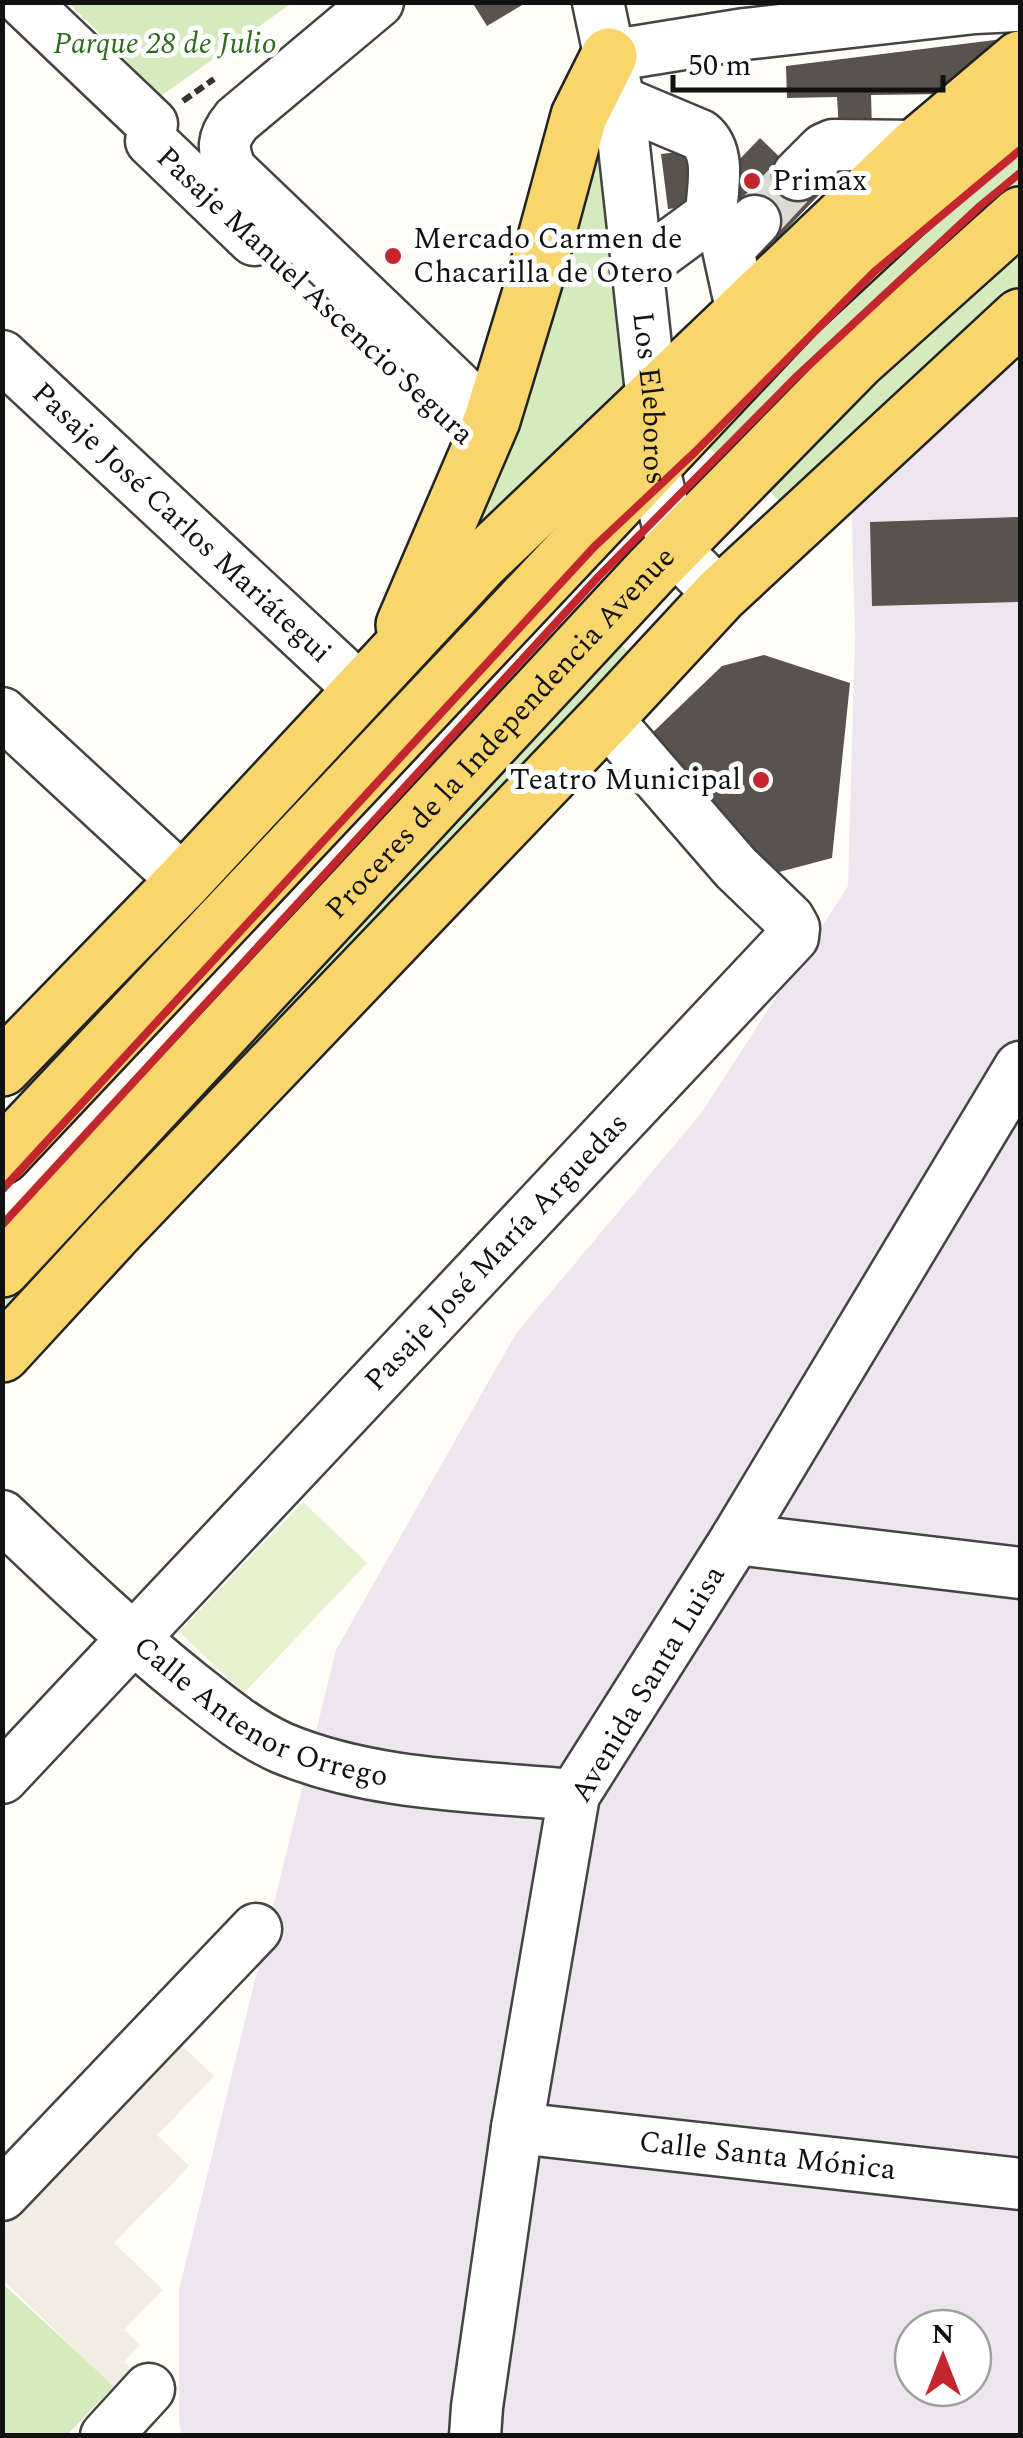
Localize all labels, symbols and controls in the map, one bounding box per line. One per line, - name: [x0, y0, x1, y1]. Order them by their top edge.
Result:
- park label: Parque 28 de Julio: [53, 21, 277, 67]
- scale bar: [673, 30, 943, 92]
- text: 50 m: [688, 43, 751, 89]
- street label: Pasaje Manuel Ascencio Segura: [145, 136, 485, 457]
- place label: Primax: [772, 158, 867, 204]
- marker: Primax: [741, 170, 763, 192]
- place label: Mercado Carmen de Chacarilla de Otero: [413, 216, 683, 296]
- marker: Mercado Carmen de Chacarilla de Otero: [382, 245, 404, 267]
- street label: Los Eleboros: [619, 310, 680, 489]
- street label: Pasaje José Carlos Mariátegui: [21, 371, 342, 674]
- street label: Proceres de la Independencia Avenue: [315, 536, 686, 930]
- place label: Teatro Municipal: [510, 757, 741, 803]
- marker: Teatro Municipal: [750, 769, 772, 791]
- street label: Pasaje José María Arguedas: [354, 1102, 640, 1402]
- street label: Avenida Santa Luisa: [559, 1556, 737, 1812]
- street label: Calle Antenor Orrego: [123, 1625, 392, 1800]
- street label: Calle Santa Mónica: [637, 2119, 899, 2193]
- north arrow: [893, 2308, 993, 2408]
- text: N: [932, 2313, 954, 2356]

